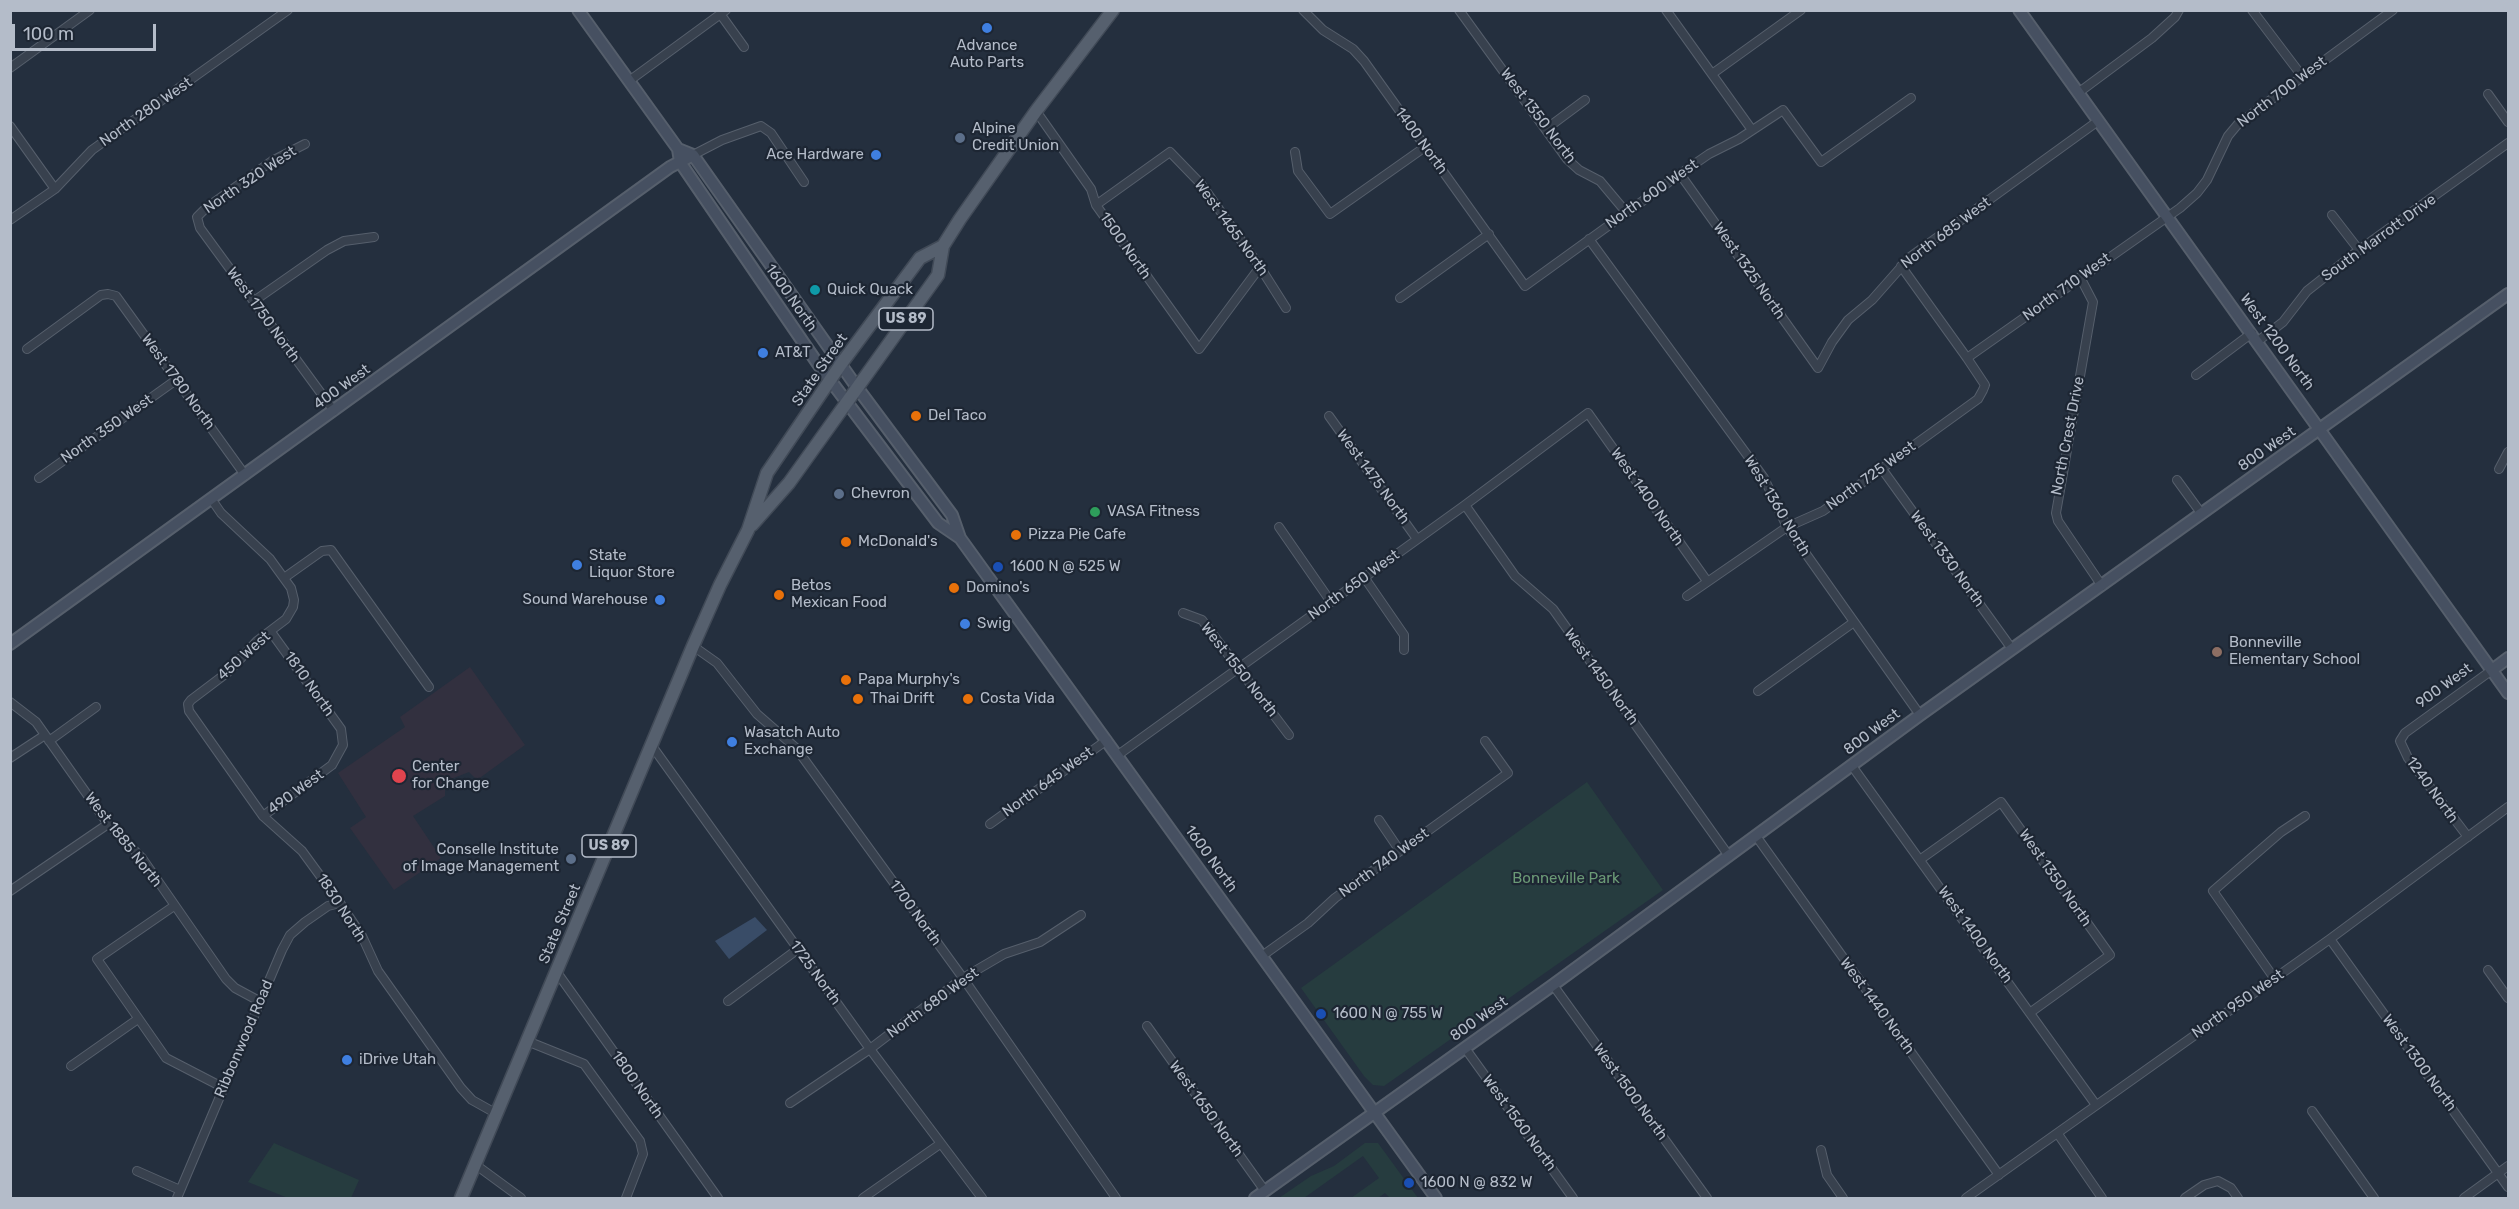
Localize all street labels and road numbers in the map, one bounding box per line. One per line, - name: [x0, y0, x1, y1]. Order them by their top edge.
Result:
- street label: North 700 West: [2234, 52, 2330, 132]
- street label: West 1350 North: [1496, 65, 1580, 167]
- street label: North 280 West: [96, 73, 196, 151]
- street label: 1400 North: [1391, 104, 1451, 178]
- street label: North 320 West: [200, 142, 300, 218]
- street label: North 600 West: [1602, 155, 1702, 233]
- street label: West 1465 North: [1190, 176, 1272, 280]
- street label: South Marrott Drive: [2318, 190, 2440, 286]
- street label: North 685 West: [1897, 193, 1995, 273]
- street label: 1500 North: [1095, 209, 1155, 283]
- street label: West 1325 North: [1709, 219, 1789, 323]
- street label: North 710 West: [2020, 249, 2114, 325]
- street label: 1600 North: [761, 261, 821, 335]
- street label: West 1750 North: [222, 264, 304, 366]
- street label: West 1200 North: [2236, 290, 2318, 394]
- road number: US 89: [879, 308, 933, 330]
- street label: State Street: [788, 330, 852, 410]
- street label: West 1780 North: [137, 331, 219, 433]
- street label: 400 West: [310, 360, 374, 414]
- street label: North Crest Drive: [2048, 375, 2088, 497]
- street label: North 350 West: [58, 391, 156, 467]
- street label: 800 West: [2235, 423, 2299, 475]
- street label: West 1475 North: [1333, 426, 1413, 528]
- street label: North 725 West: [1823, 438, 1919, 514]
- street label: West 1400 North: [1607, 445, 1687, 549]
- street label: West 1360 North: [1740, 452, 1814, 560]
- street label: West 1330 North: [1906, 507, 1988, 611]
- street label: North 650 West: [1305, 546, 1403, 624]
- street label: West 1550 North: [1197, 619, 1281, 721]
- street label: West 1450 North: [1560, 625, 1642, 729]
- street label: 450 West: [214, 628, 274, 684]
- street label: 1810 North: [280, 648, 338, 720]
- street label: 900 West: [2412, 660, 2476, 712]
- street label: 800 West: [1840, 705, 1904, 759]
- street label: North 645 West: [999, 743, 1097, 821]
- street label: 1240 North: [2402, 753, 2462, 827]
- street label: 490 West: [264, 766, 328, 818]
- street label: West 1885 North: [80, 789, 166, 891]
- street label: 1600 North: [1181, 822, 1241, 896]
- street label: North 740 West: [1336, 824, 1432, 902]
- street label: West 1350 North: [2015, 826, 2095, 930]
- road number: US 89: [582, 835, 636, 857]
- street label: 1830 North: [312, 870, 370, 946]
- street label: 1700 North: [885, 877, 945, 949]
- street label: State Street: [535, 881, 585, 967]
- street label: West 1400 North: [1934, 883, 2016, 987]
- street label: 1725 North: [786, 937, 844, 1009]
- street label: West 1440 North: [1836, 954, 1918, 1058]
- street label: North 680 West: [884, 964, 982, 1042]
- street label: North 950 West: [2189, 966, 2287, 1042]
- street label: Ribbonwood Road: [211, 977, 277, 1101]
- street label: 800 West: [1447, 993, 1511, 1045]
- street label: West 1300 North: [2378, 1011, 2460, 1115]
- street label: West 1500 North: [1589, 1040, 1671, 1144]
- street label: 1800 North: [607, 1048, 667, 1122]
- street label: West 1650 North: [1165, 1057, 1247, 1161]
- street label: West 1560 North: [1478, 1071, 1560, 1175]

